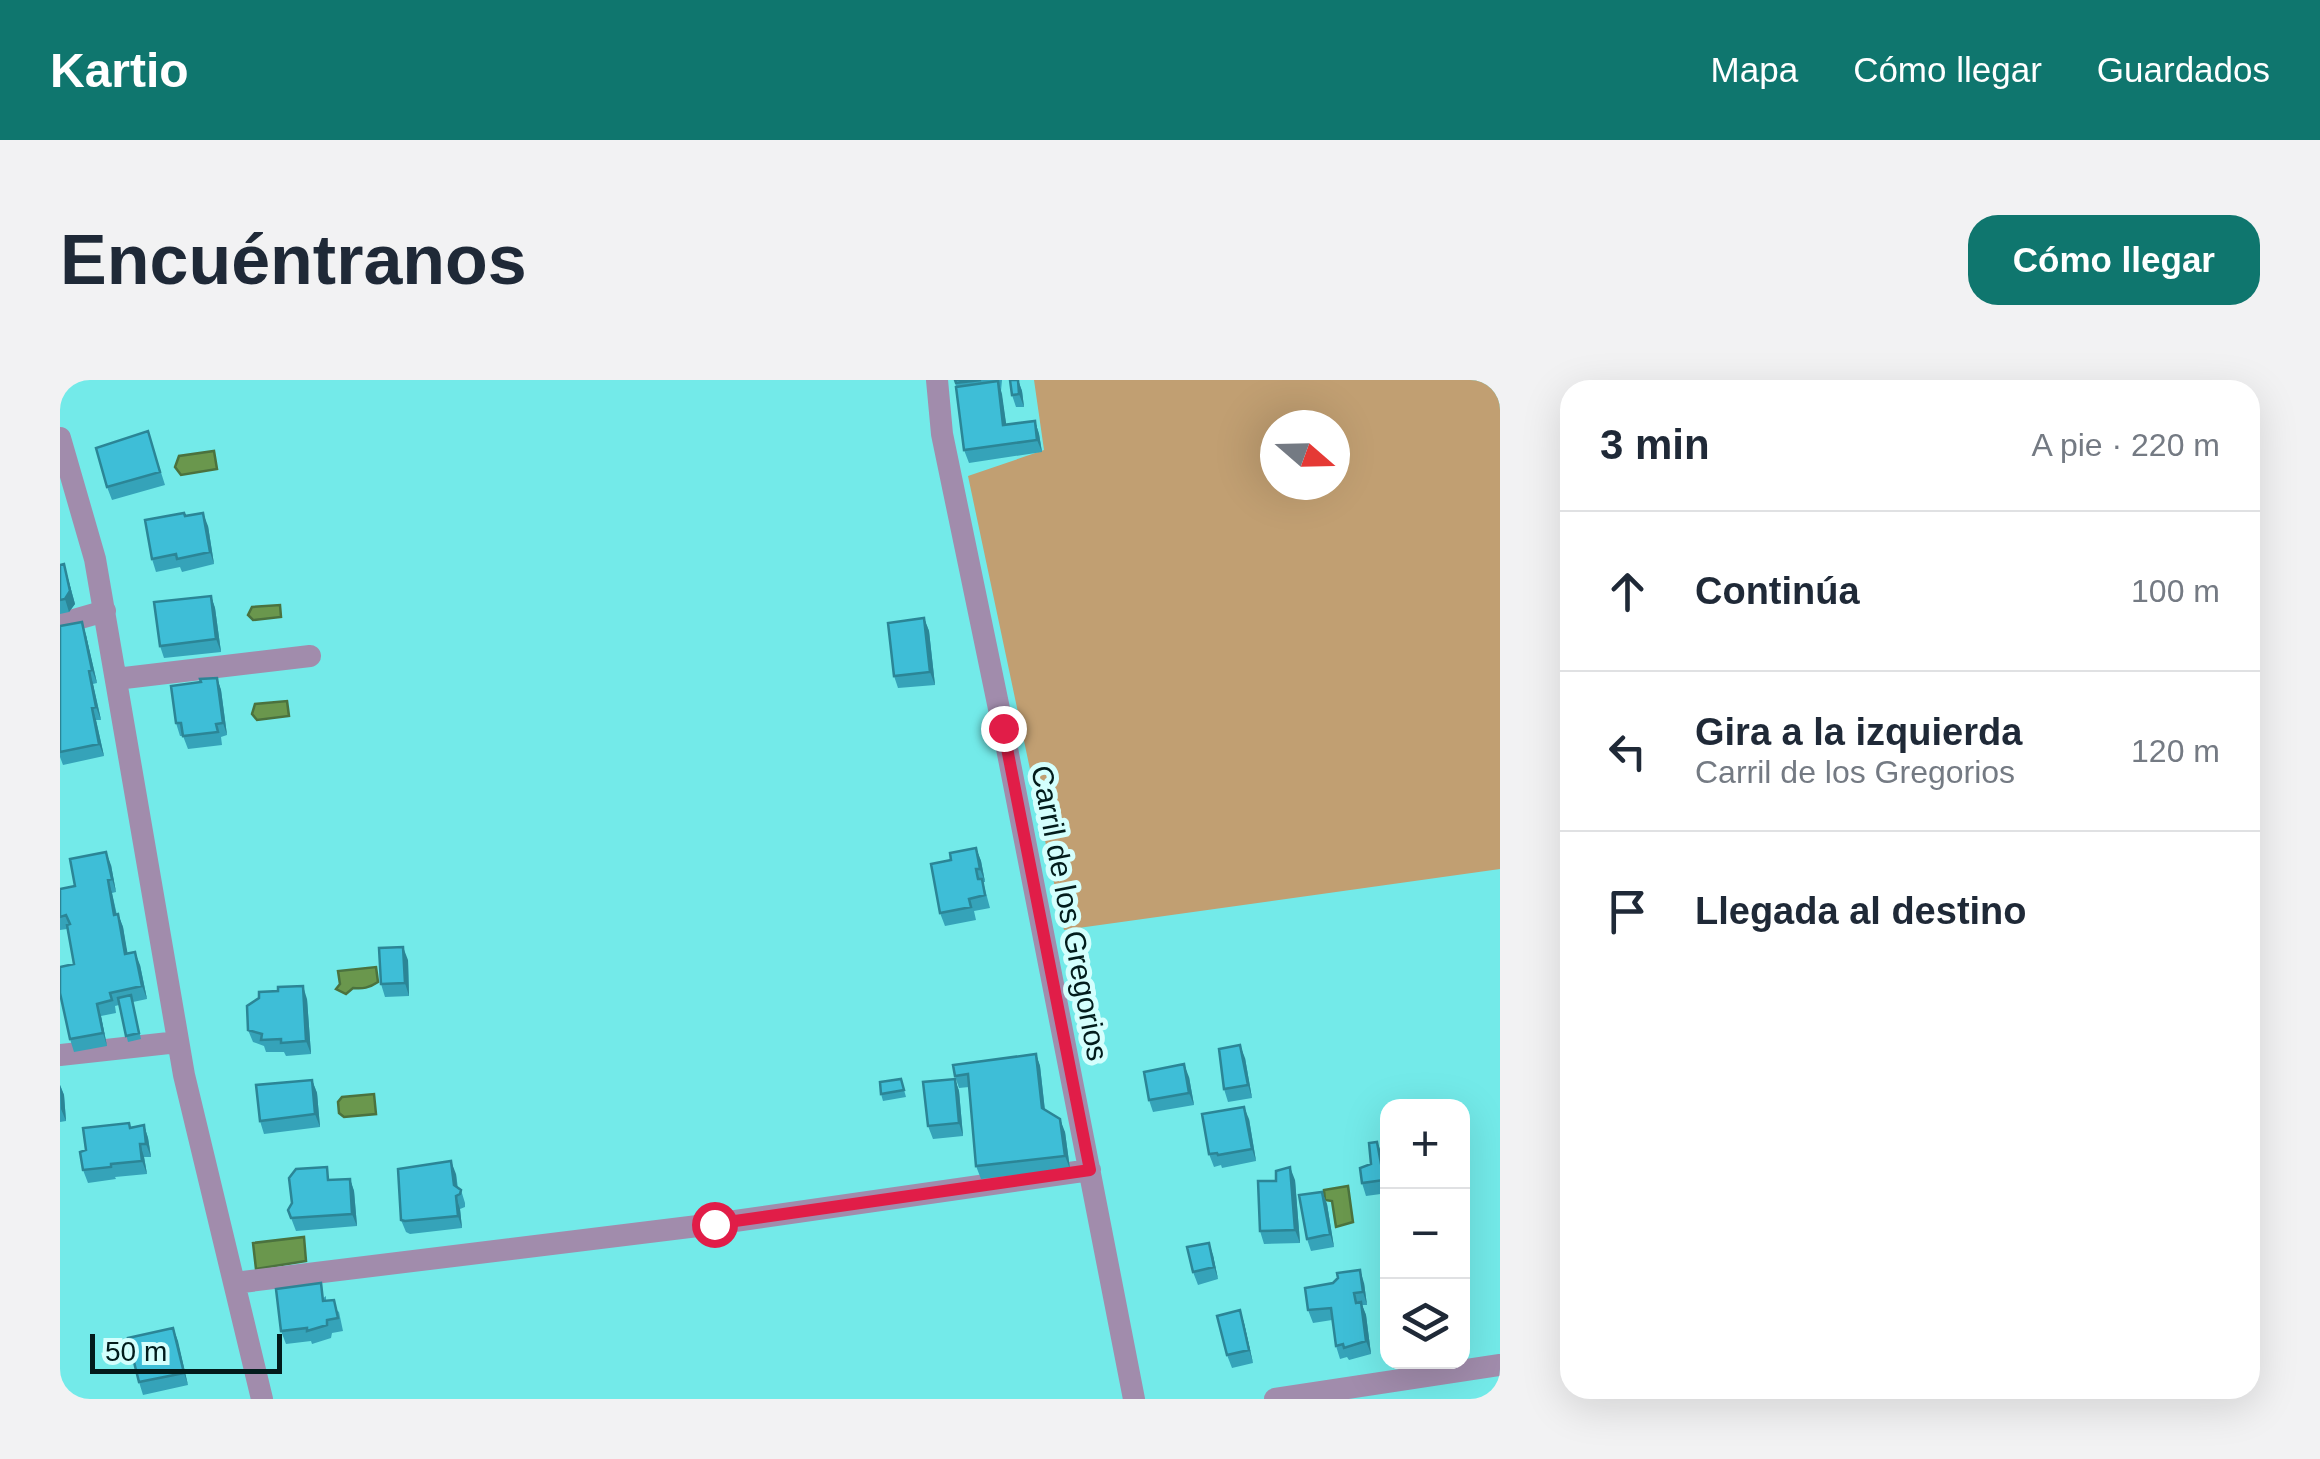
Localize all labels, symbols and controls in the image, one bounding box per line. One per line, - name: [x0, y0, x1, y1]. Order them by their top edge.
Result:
- text: Kartio: [50, 44, 189, 97]
- text: Mapa: [1711, 50, 1798, 89]
- text: Cómo llegar: [1853, 50, 2042, 89]
- text: Guardados: [2097, 50, 2270, 89]
- button: Cómo llegar: [1968, 215, 2260, 305]
- text: Encuéntranos: [60, 221, 527, 299]
- north arrow: [1260, 410, 1350, 500]
- text: 3 min: [1600, 421, 1710, 468]
- text: A pie · 220 m: [2031, 427, 2220, 463]
- icon: ahead: [1600, 564, 1655, 619]
- text: Continúa: [1695, 570, 1860, 612]
- text: 100 m: [2131, 573, 2220, 609]
- route end: [981, 706, 1027, 752]
- text: Gira a la izquierda: [1695, 711, 2022, 753]
- icon: left: [1600, 724, 1655, 779]
- text: 120 m: [2131, 733, 2220, 769]
- text: Carril de los Gregorios: [1695, 754, 2015, 790]
- street label: Carril de los Gregorios: [1025, 763, 1115, 1063]
- icon: arrive: [1600, 884, 1655, 939]
- text: Llegada al destino: [1695, 890, 2027, 932]
- map controls: [1380, 1099, 1470, 1369]
- button: +: [1380, 1099, 1470, 1189]
- button: −: [1380, 1189, 1470, 1279]
- route start: [692, 1202, 738, 1248]
- button: layers: [1380, 1279, 1470, 1369]
- scale bar: [90, 1329, 282, 1374]
- text: 50 m: [105, 1336, 167, 1367]

